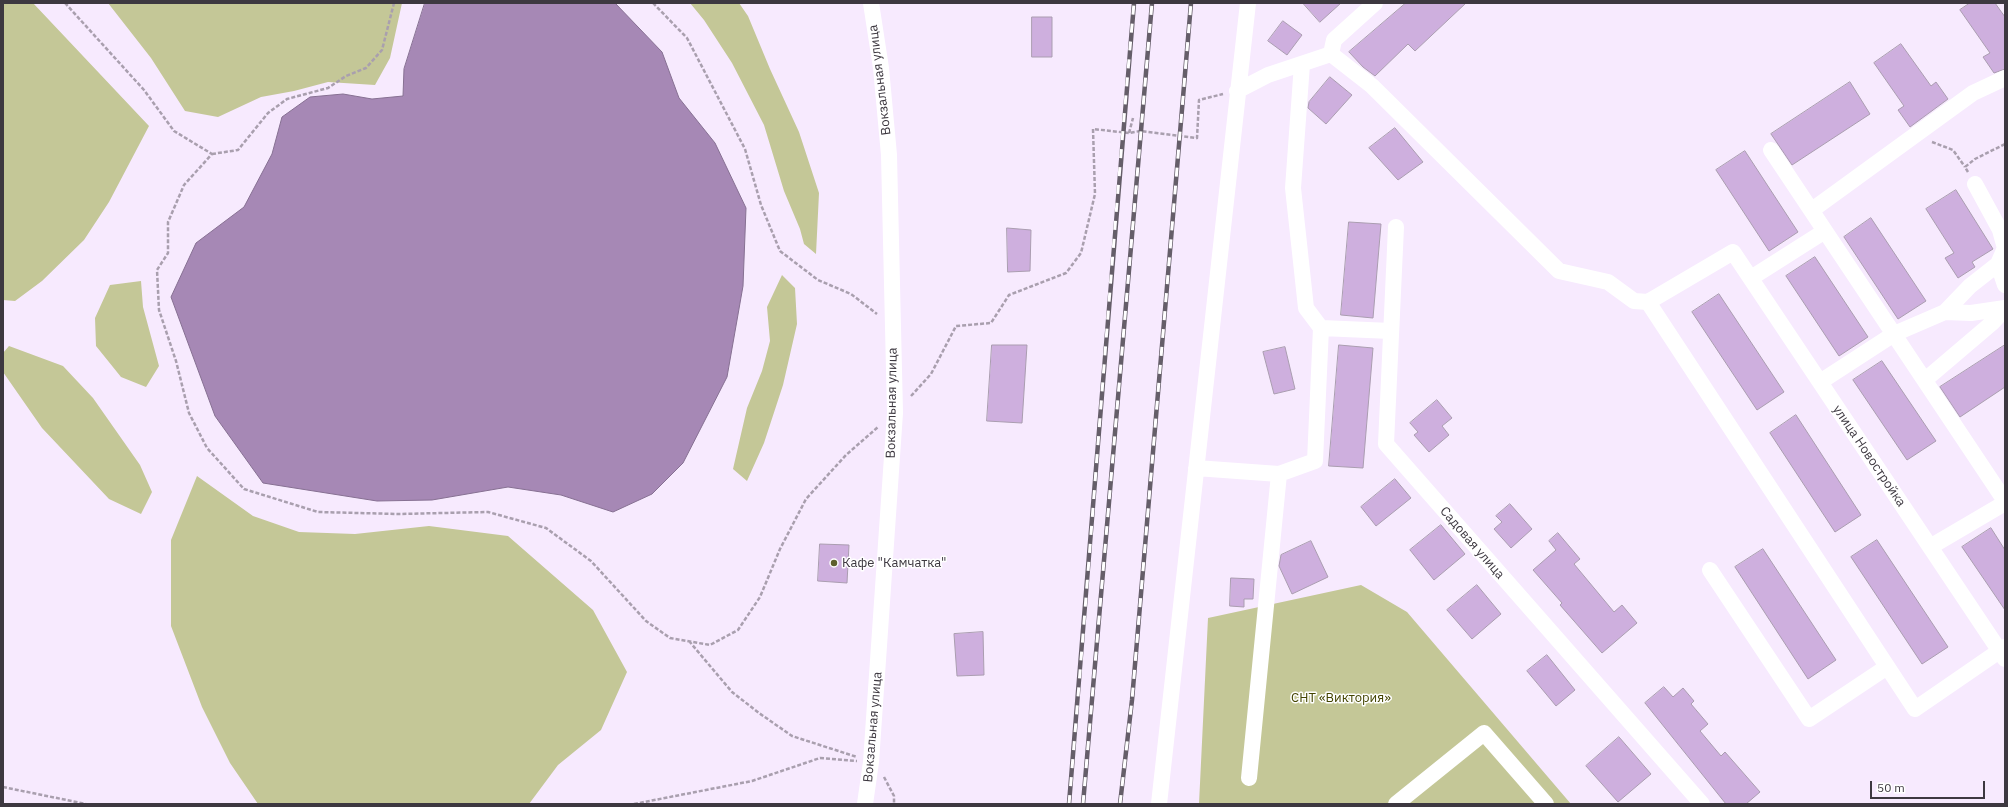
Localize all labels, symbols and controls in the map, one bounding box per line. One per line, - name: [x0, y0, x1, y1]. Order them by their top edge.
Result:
- street label: Вокзальная улица: [865, 24, 895, 136]
- street label: Вокзальная улица: [883, 347, 901, 459]
- street label: улица Новостройка: [1829, 402, 1909, 510]
- street label: Садовая улица: [1436, 504, 1508, 582]
- place label: Кафе "Камчатка": [842, 555, 946, 571]
- marker: Кафе "Камчатка": [829, 558, 839, 568]
- street label: Вокзальная улица: [860, 671, 886, 783]
- park label: СНТ «Виктория»: [1291, 690, 1391, 706]
- scale bar: [1872, 773, 1987, 799]
- text: 50 m: [1877, 780, 1905, 795]

